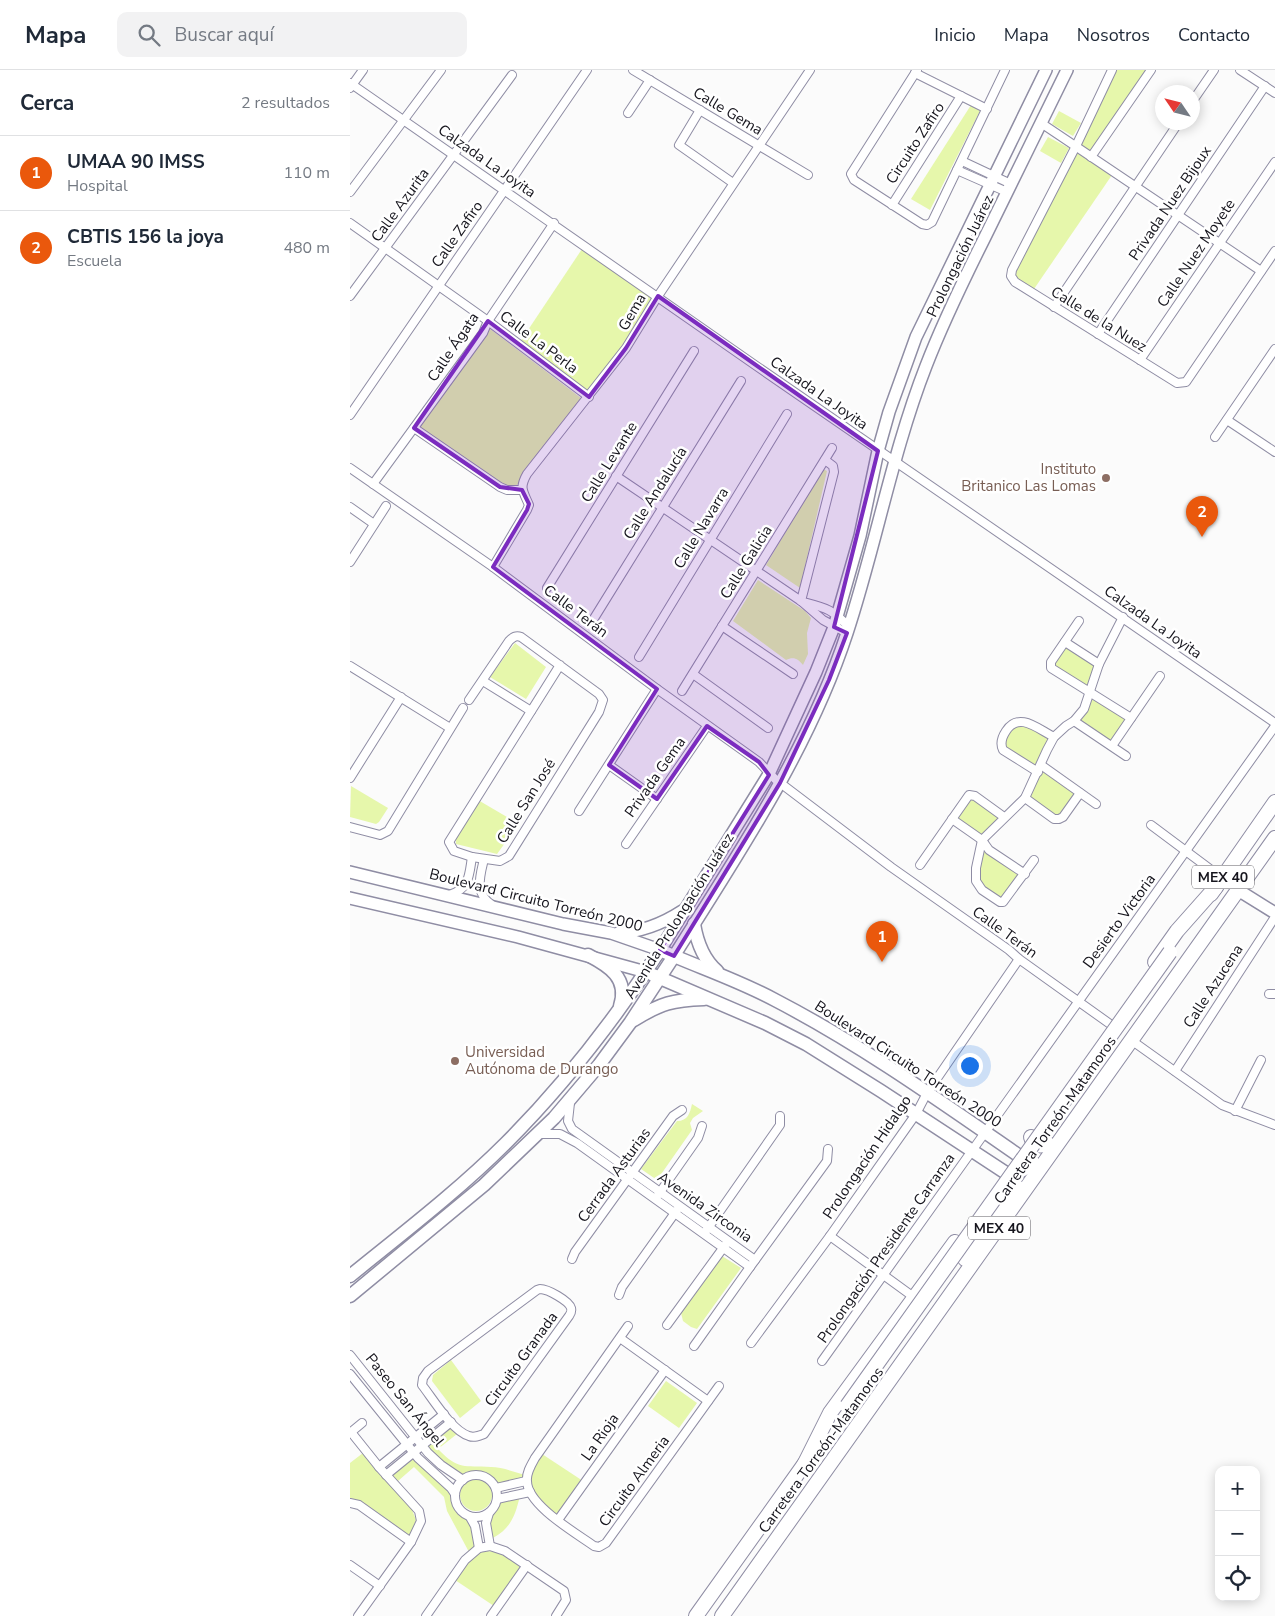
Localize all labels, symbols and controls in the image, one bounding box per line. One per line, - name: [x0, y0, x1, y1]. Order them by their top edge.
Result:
- search box: [117, 12, 467, 57]
- text: Mapa: [25, 19, 87, 51]
- icon: search: [135, 21, 163, 49]
- text: Buscar aquí: [175, 22, 274, 48]
- text: Inicio: [934, 23, 976, 47]
- text: Mapa: [1004, 23, 1049, 47]
- text: Nosotros: [1077, 23, 1150, 47]
- text: Contacto: [1178, 23, 1250, 47]
- street label: Calle Gema: [689, 82, 767, 140]
- north arrow: [1155, 85, 1200, 130]
- text: Cerca: [20, 89, 74, 117]
- text: 2 resultados: [241, 92, 330, 114]
- street label: Circuito Zafiro: [881, 98, 949, 188]
- street label: Calzada La Joyita: [434, 120, 540, 202]
- street label: Privada Nuez Bijoux: [1124, 142, 1216, 264]
- text: UMAA 90 IMSS: [67, 149, 205, 175]
- text: 1: [31, 162, 41, 184]
- text: 110 m: [283, 162, 330, 184]
- street label: Calle Azurita: [366, 164, 434, 246]
- text: Hospital: [67, 175, 128, 197]
- street label: Prolongación Juárez: [922, 192, 998, 320]
- street label: Calle Nuez Moyete: [1152, 195, 1240, 311]
- street label: Calle Zafiro: [427, 197, 487, 271]
- text: CBTIS 156 la joya: [67, 224, 224, 250]
- text: 2: [31, 237, 41, 259]
- text: 480 m: [283, 237, 330, 259]
- text: Escuela: [67, 250, 122, 272]
- street label: Calle de la Nuez: [1047, 281, 1151, 357]
- street label: Gema: [613, 290, 651, 334]
- street label: Calle La Perla: [496, 306, 582, 378]
- street label: Calle Ágata: [423, 309, 483, 385]
- street label: Calzada La Joyita: [766, 352, 872, 434]
- street label: Calle Levante: [576, 418, 642, 506]
- street label: Calle Andalucía: [618, 443, 692, 543]
- place label: Instituto Britanico Las Lomas: [961, 459, 1096, 496]
- marker: Instituto Britanico Las Lomas: [1100, 472, 1112, 484]
- street label: Calle Navarra: [669, 484, 733, 572]
- pin: 2: [1186, 496, 1218, 537]
- street label: Calle Galicia: [715, 521, 777, 603]
- street label: Calle Terán: [540, 580, 612, 642]
- street label: Calzada La Joyita: [1100, 581, 1206, 663]
- street label: Privada Gema: [620, 733, 690, 821]
- street label: Calle San José: [492, 755, 560, 847]
- street label: Avenida Prolongación Juárez: [620, 829, 738, 1003]
- street label: Boulevard Circuito Torreón 2000: [427, 864, 645, 936]
- road number: MEX 40: [1192, 866, 1254, 889]
- street label: Desierto Victoria: [1078, 870, 1160, 972]
- street label: Calle Terán: [968, 902, 1042, 962]
- pin: 1: [866, 921, 898, 962]
- street label: Calle Azucena: [1178, 940, 1248, 1032]
- street label: Boulevard Circuito Torreón 2000: [811, 996, 1005, 1132]
- street label: Carretera Torreón-Matamoros: [989, 1032, 1121, 1208]
- place label: Universidad Autónoma de Durango: [465, 1042, 618, 1079]
- your location: [957, 1053, 983, 1079]
- marker: Universidad Autónoma de Durango: [449, 1055, 461, 1067]
- street label: Prolongación Hidalgo: [818, 1091, 916, 1223]
- street label: Cerrada Asturias: [573, 1124, 655, 1226]
- street label: Prolongación Presidente Carranza: [813, 1149, 959, 1347]
- street label: Avenida Zirconia: [654, 1167, 756, 1247]
- road number: MEX 40: [968, 1216, 1030, 1240]
- street label: Circuito Granada: [480, 1308, 562, 1410]
- street label: Paseo San Ángel: [361, 1349, 449, 1451]
- street label: Carretera Torreón-Matamoros: [754, 1363, 888, 1537]
- street label: La Rioja: [577, 1409, 623, 1465]
- street label: Circuito Almeria: [594, 1431, 674, 1531]
- map controls: [1215, 1466, 1260, 1601]
- button: +: [1215, 1466, 1260, 1511]
- button: −: [1215, 1511, 1260, 1556]
- button: locate: [1215, 1556, 1260, 1601]

